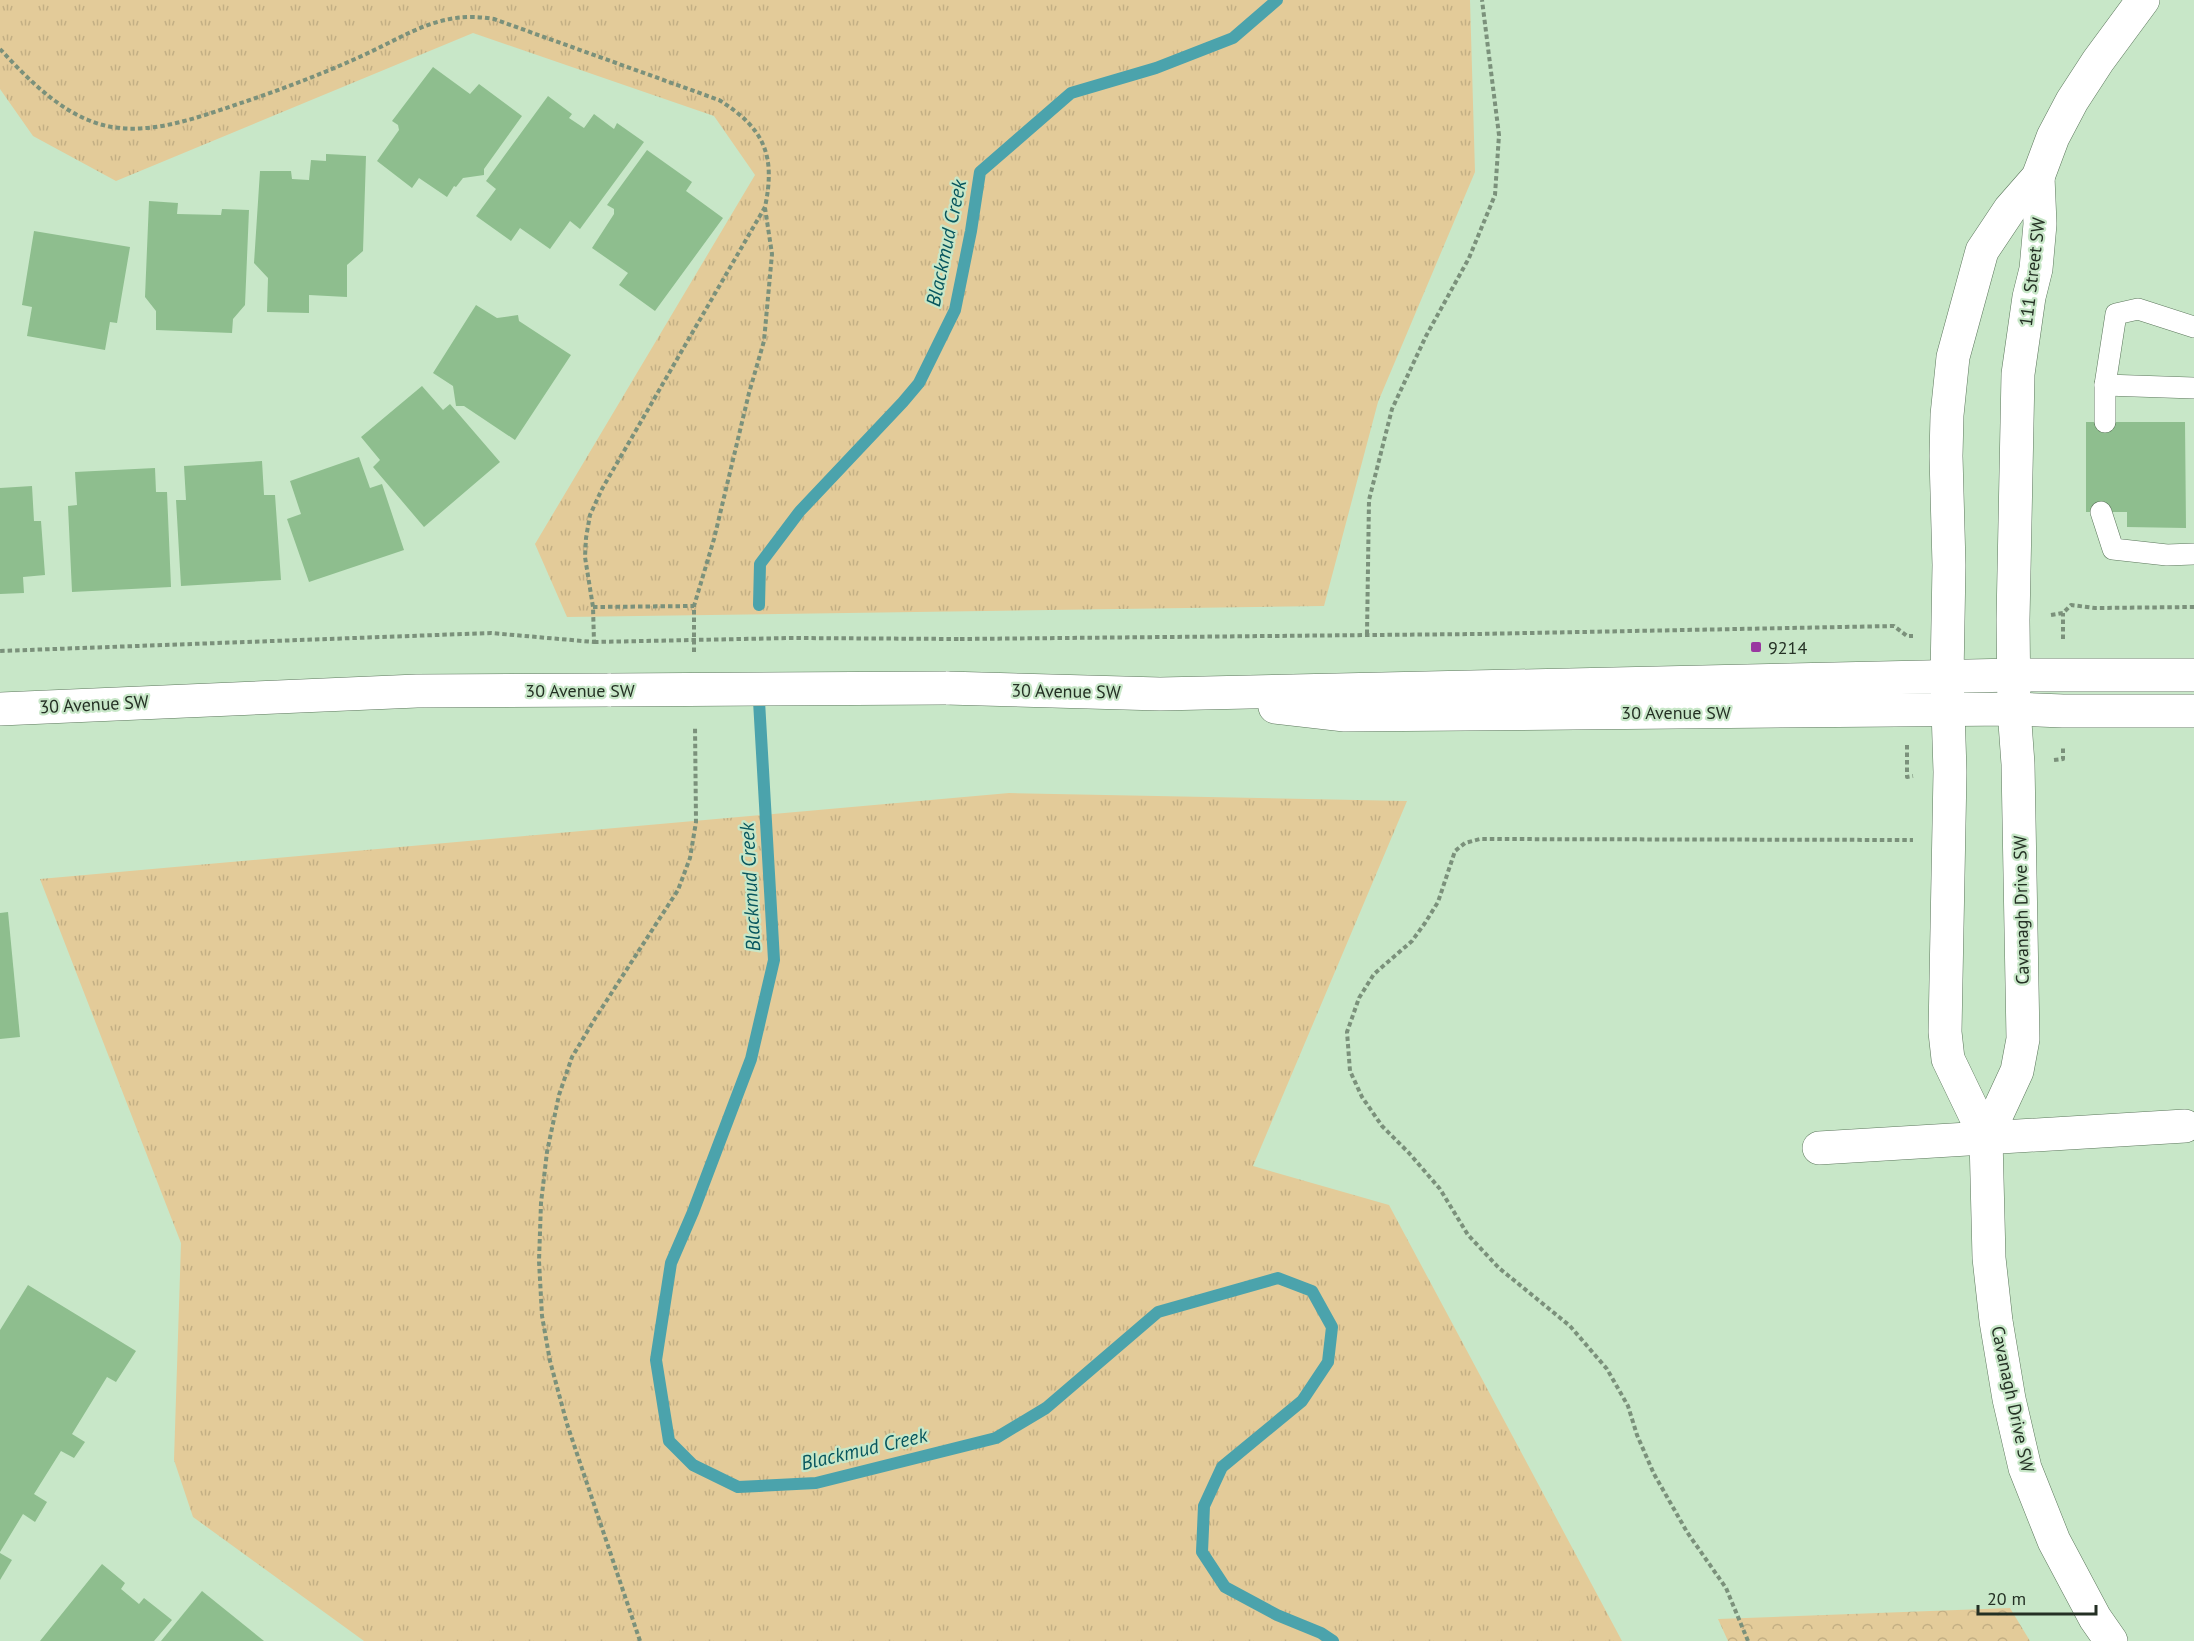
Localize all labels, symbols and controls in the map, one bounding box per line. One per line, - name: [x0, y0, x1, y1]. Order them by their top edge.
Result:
- water label: Blackmud Creek: [920, 176, 972, 309]
- street label: 111 Street SW: [2014, 216, 2050, 328]
- place label: 9214: [1768, 636, 1807, 659]
- marker: 9214: [1749, 640, 1763, 654]
- street label: 30 Avenue SW: [525, 679, 635, 702]
- street label: 30 Avenue SW: [1011, 679, 1121, 703]
- street label: 30 Avenue SW: [39, 690, 149, 718]
- street label: 30 Avenue SW: [1621, 701, 1731, 724]
- water label: Blackmud Creek: [734, 821, 766, 952]
- street label: Cavanagh Drive SW: [2008, 835, 2034, 985]
- street label: Cavanagh Drive SW: [1986, 1324, 2040, 1474]
- water label: Blackmud Creek: [798, 1422, 931, 1476]
- scale bar: [1978, 1578, 2096, 1616]
- text: 20 m: [1987, 1587, 2026, 1610]

